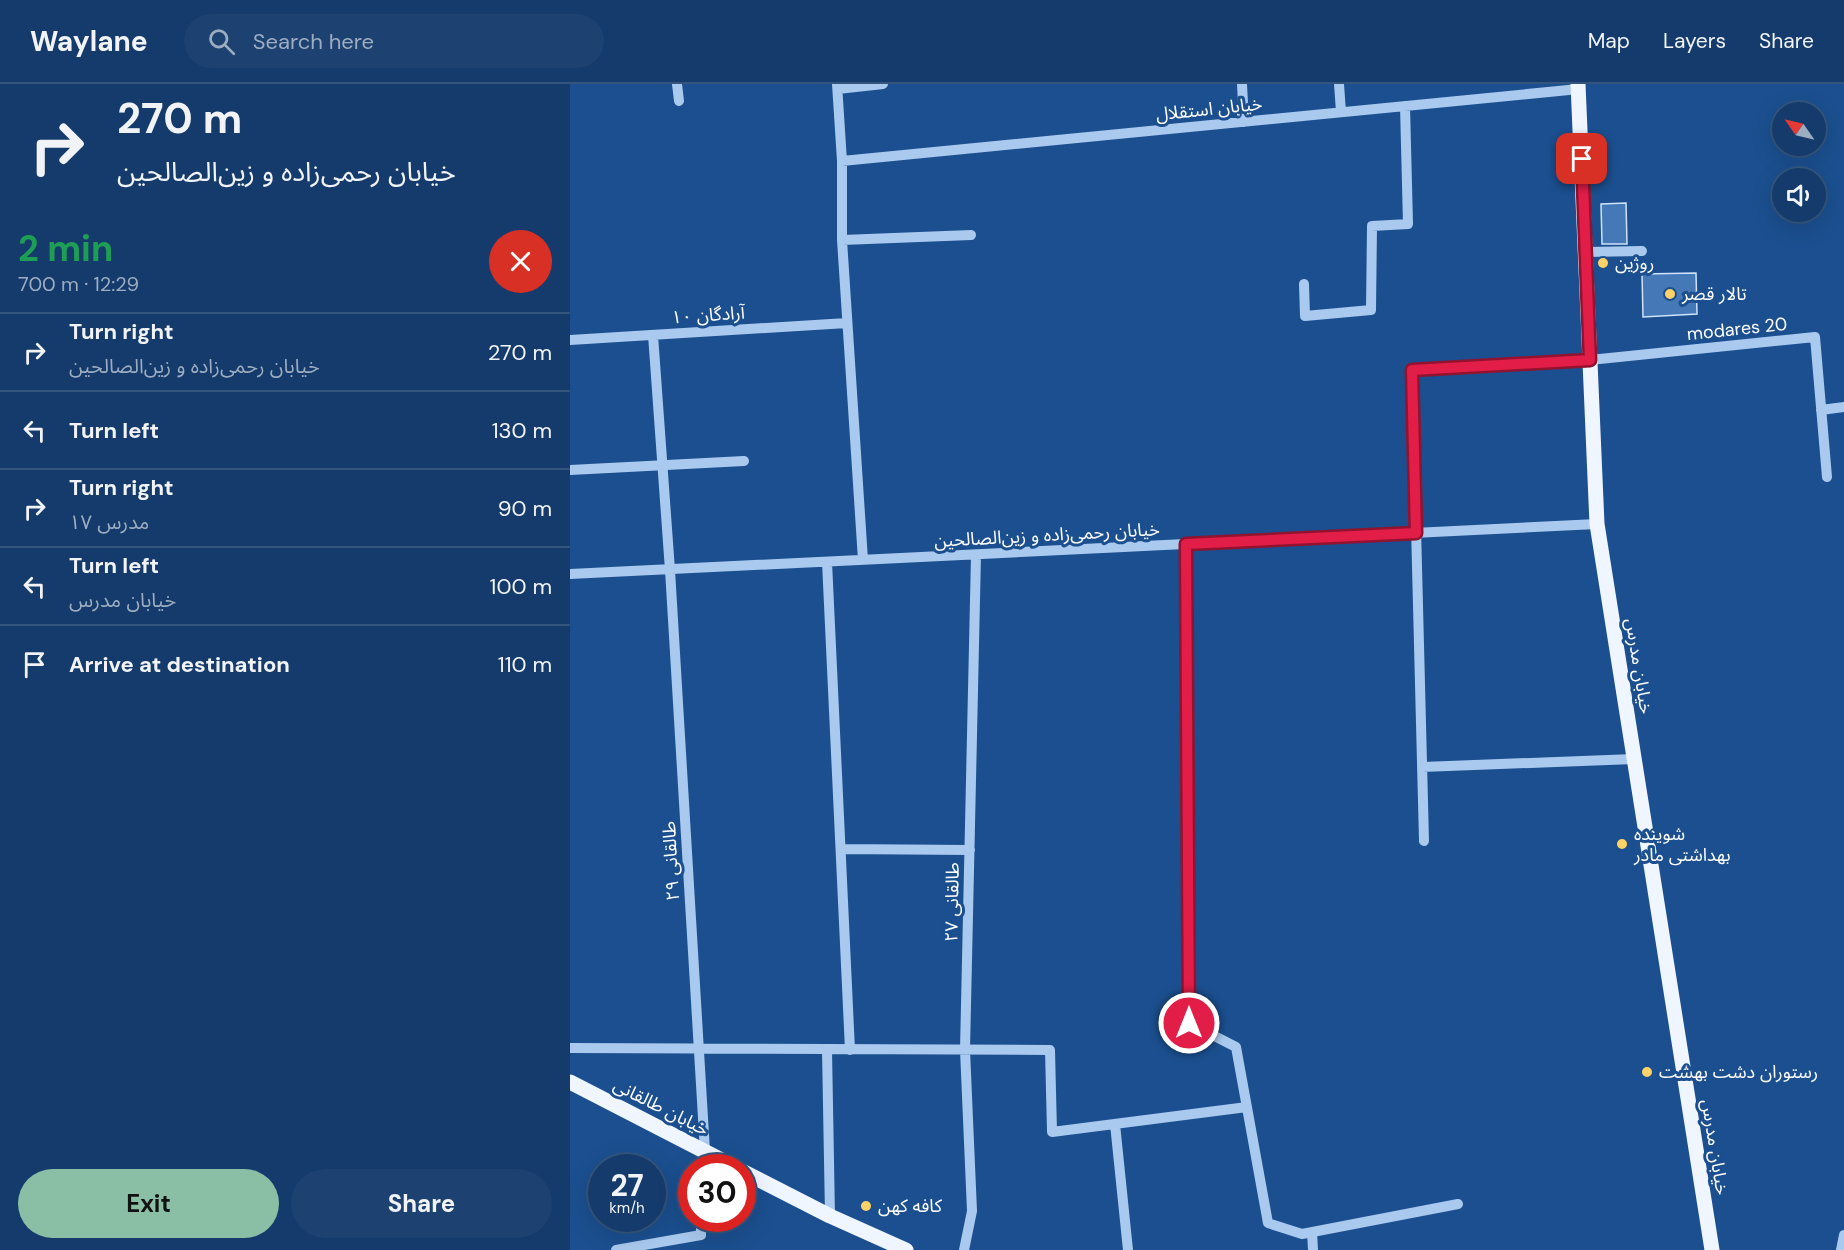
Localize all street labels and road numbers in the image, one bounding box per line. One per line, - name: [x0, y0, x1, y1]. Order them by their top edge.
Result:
- street label: خیابان استقلال: [1154, 91, 1264, 127]
- street label: آرادگان ۱۰: [670, 300, 746, 330]
- street label: modares 20: [1686, 312, 1788, 346]
- street label: خیابان رحمی‌زاده و زین‌الصالحین: [934, 517, 1160, 553]
- street label: خیابان مدرس: [1620, 616, 1658, 716]
- street label: طالقانی ۲۹: [657, 821, 685, 901]
- street label: طالقانی ۲۷: [939, 862, 965, 942]
- street label: خیابان طالقانی: [609, 1073, 713, 1141]
- street label: خیابان مدرس: [1696, 1097, 1734, 1197]

